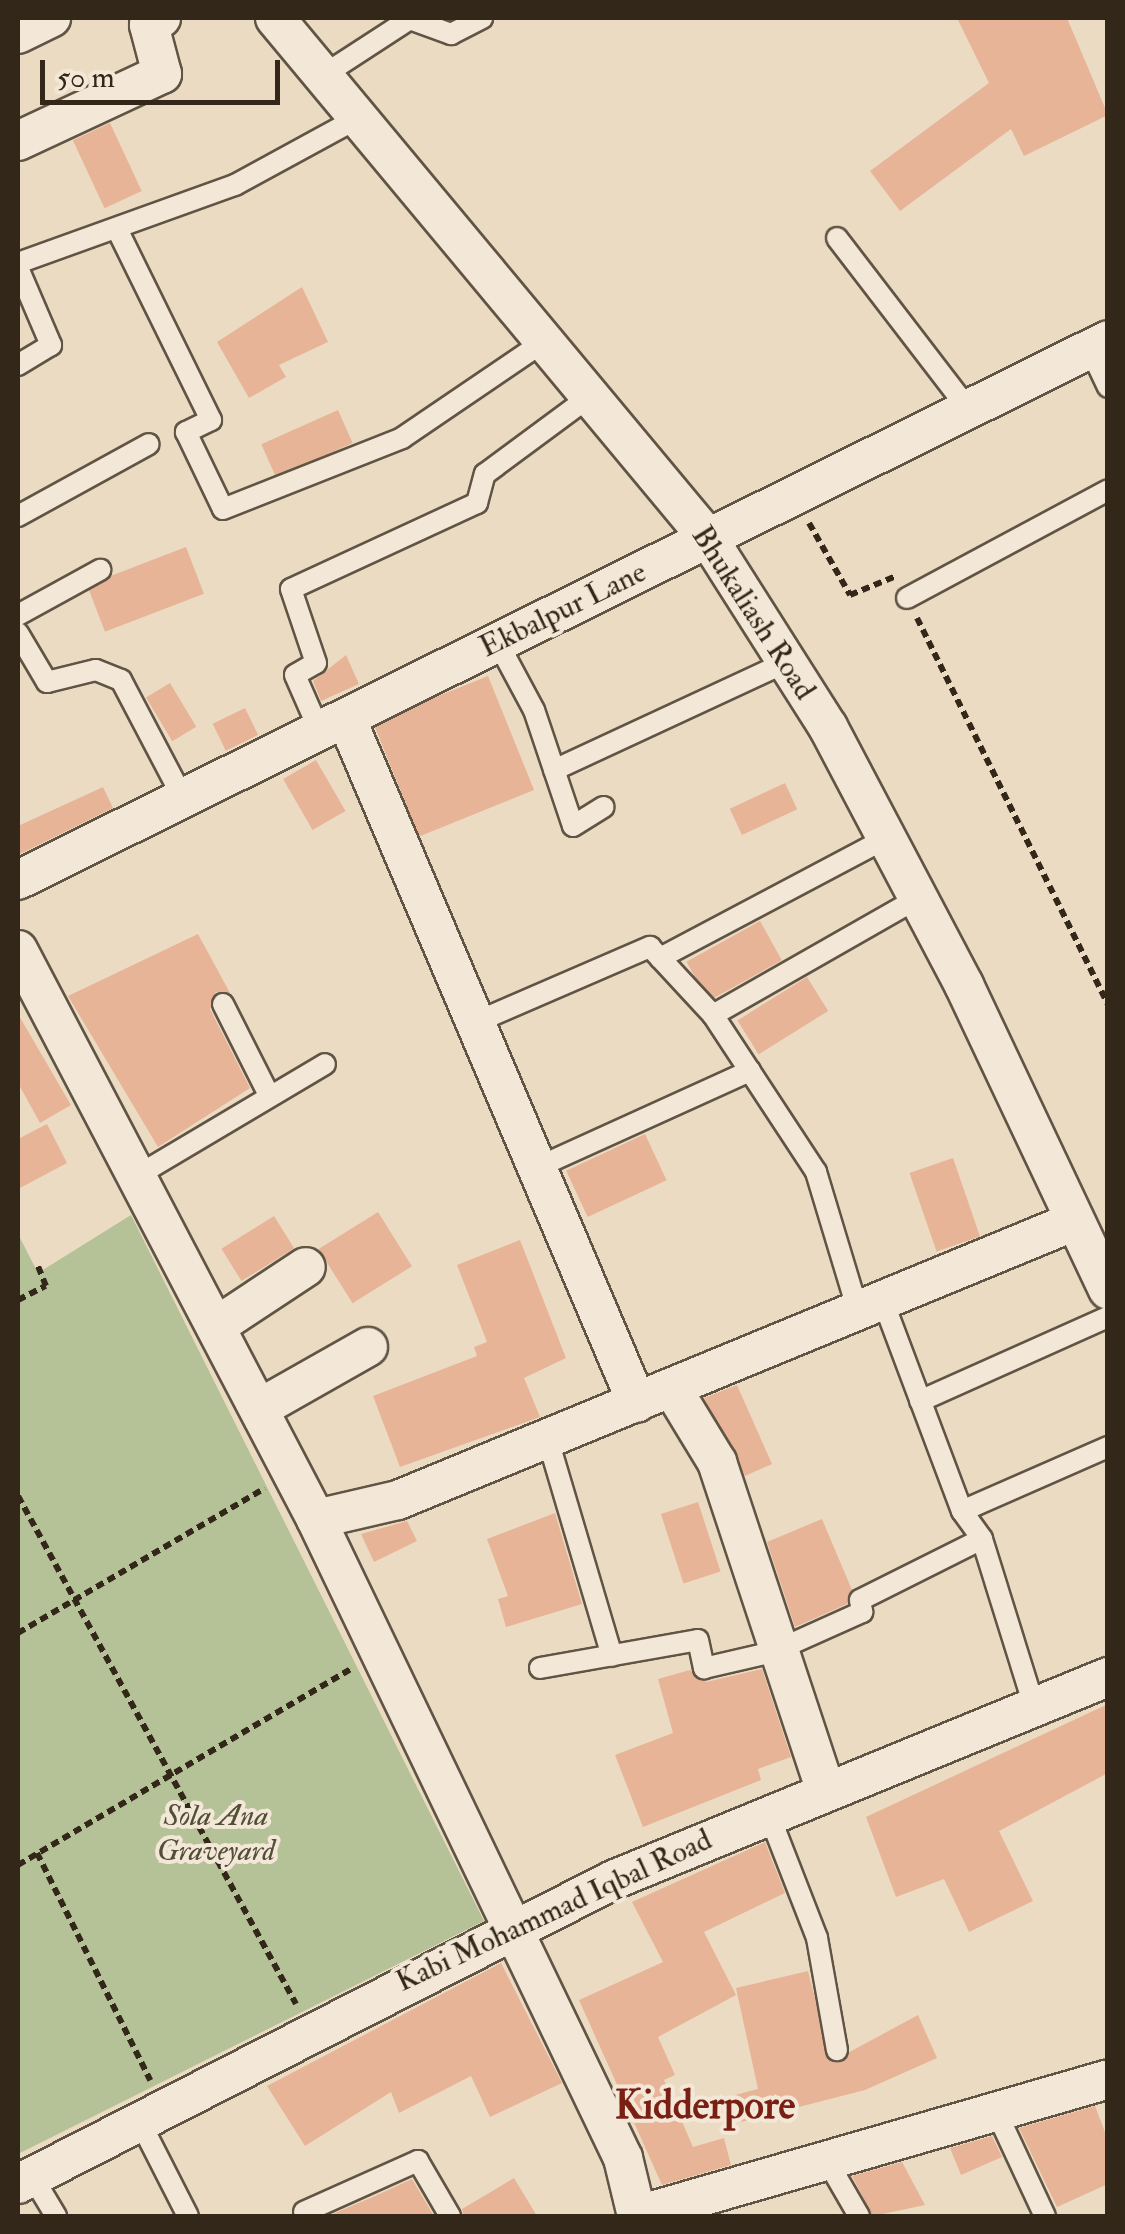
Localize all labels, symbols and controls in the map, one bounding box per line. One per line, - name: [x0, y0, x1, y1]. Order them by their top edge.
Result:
- scale bar: [45, 40, 285, 102]
- text: 50 m: [57, 59, 115, 96]
- street label: Bhukaliash Road: [683, 519, 823, 707]
- street label: Ekbalpur Lane: [474, 554, 652, 666]
- park label: Sola Ana Graveyard: [157, 1798, 275, 1868]
- street label: Kabi Mohammad Iqbal Road: [390, 1822, 718, 2000]
- district label: Kidderpore: [615, 2082, 795, 2130]

